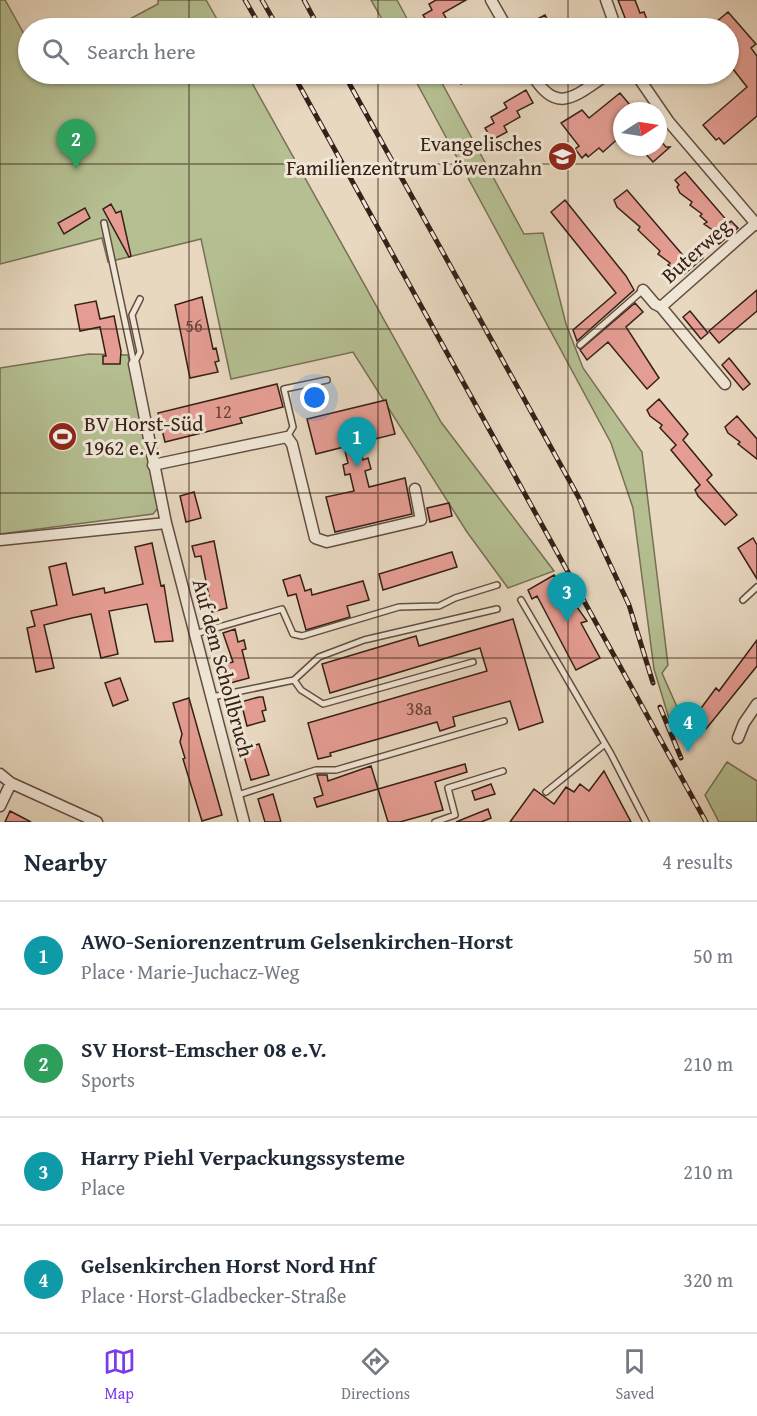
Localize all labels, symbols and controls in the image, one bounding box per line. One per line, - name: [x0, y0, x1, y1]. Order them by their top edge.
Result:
- search box: [18, 18, 739, 84]
- icon: search: [39, 35, 72, 68]
- text: Search here: [87, 35, 196, 67]
- north arrow: [613, 102, 667, 156]
- pin: 2: [56, 120, 96, 169]
- place label: Evangelisches Familienzentrum Löwenzahn: [286, 128, 542, 183]
- school or university icon: Evangelisches Familienzentrum Löwenzahn: [547, 140, 579, 172]
- street label: Buterweg: [654, 211, 738, 290]
- house number: 56: [185, 312, 203, 339]
- your location: [300, 383, 329, 412]
- house number: 12: [214, 398, 232, 425]
- place label: BV Horst-Süd 1962 e.V.: [84, 408, 204, 463]
- pin: 1: [338, 418, 376, 467]
- sports icon: BV Horst-Süd 1962 e.V.: [47, 420, 79, 452]
- pin: 3: [548, 572, 586, 622]
- street label: Auf dem Schollbruch: [185, 575, 262, 761]
- house number: 38a: [406, 695, 432, 722]
- pin: 4: [668, 702, 708, 752]
- text: Nearby: [24, 842, 107, 881]
- text: 4 results: [662, 847, 733, 876]
- text: AWO-Seniorenzentrum Gelsenkirchen-Horst: [81, 925, 513, 957]
- text: 1: [38, 941, 49, 970]
- text: 50 m: [693, 941, 733, 970]
- text: Place · Marie-Juchacz-Weg: [81, 957, 300, 986]
- text: SV Horst-Emscher 08 e.V.: [81, 1033, 326, 1065]
- text: 2: [38, 1049, 49, 1078]
- text: 210 m: [683, 1049, 733, 1078]
- text: Sports: [81, 1065, 135, 1094]
- text: Harry Piehl Verpackungssysteme: [81, 1141, 405, 1173]
- text: 3: [38, 1157, 49, 1186]
- text: 210 m: [683, 1157, 733, 1186]
- text: Place: [81, 1173, 125, 1202]
- text: Gelsenkirchen Horst Nord Hnf: [81, 1249, 375, 1281]
- text: 4: [38, 1265, 49, 1294]
- text: 320 m: [683, 1265, 733, 1294]
- text: Place · Horst-Gladbecker-Straße: [81, 1281, 346, 1310]
- tab: Map: [103, 1345, 136, 1405]
- tab: Directions: [341, 1345, 410, 1405]
- tab: Saved: [615, 1345, 654, 1405]

